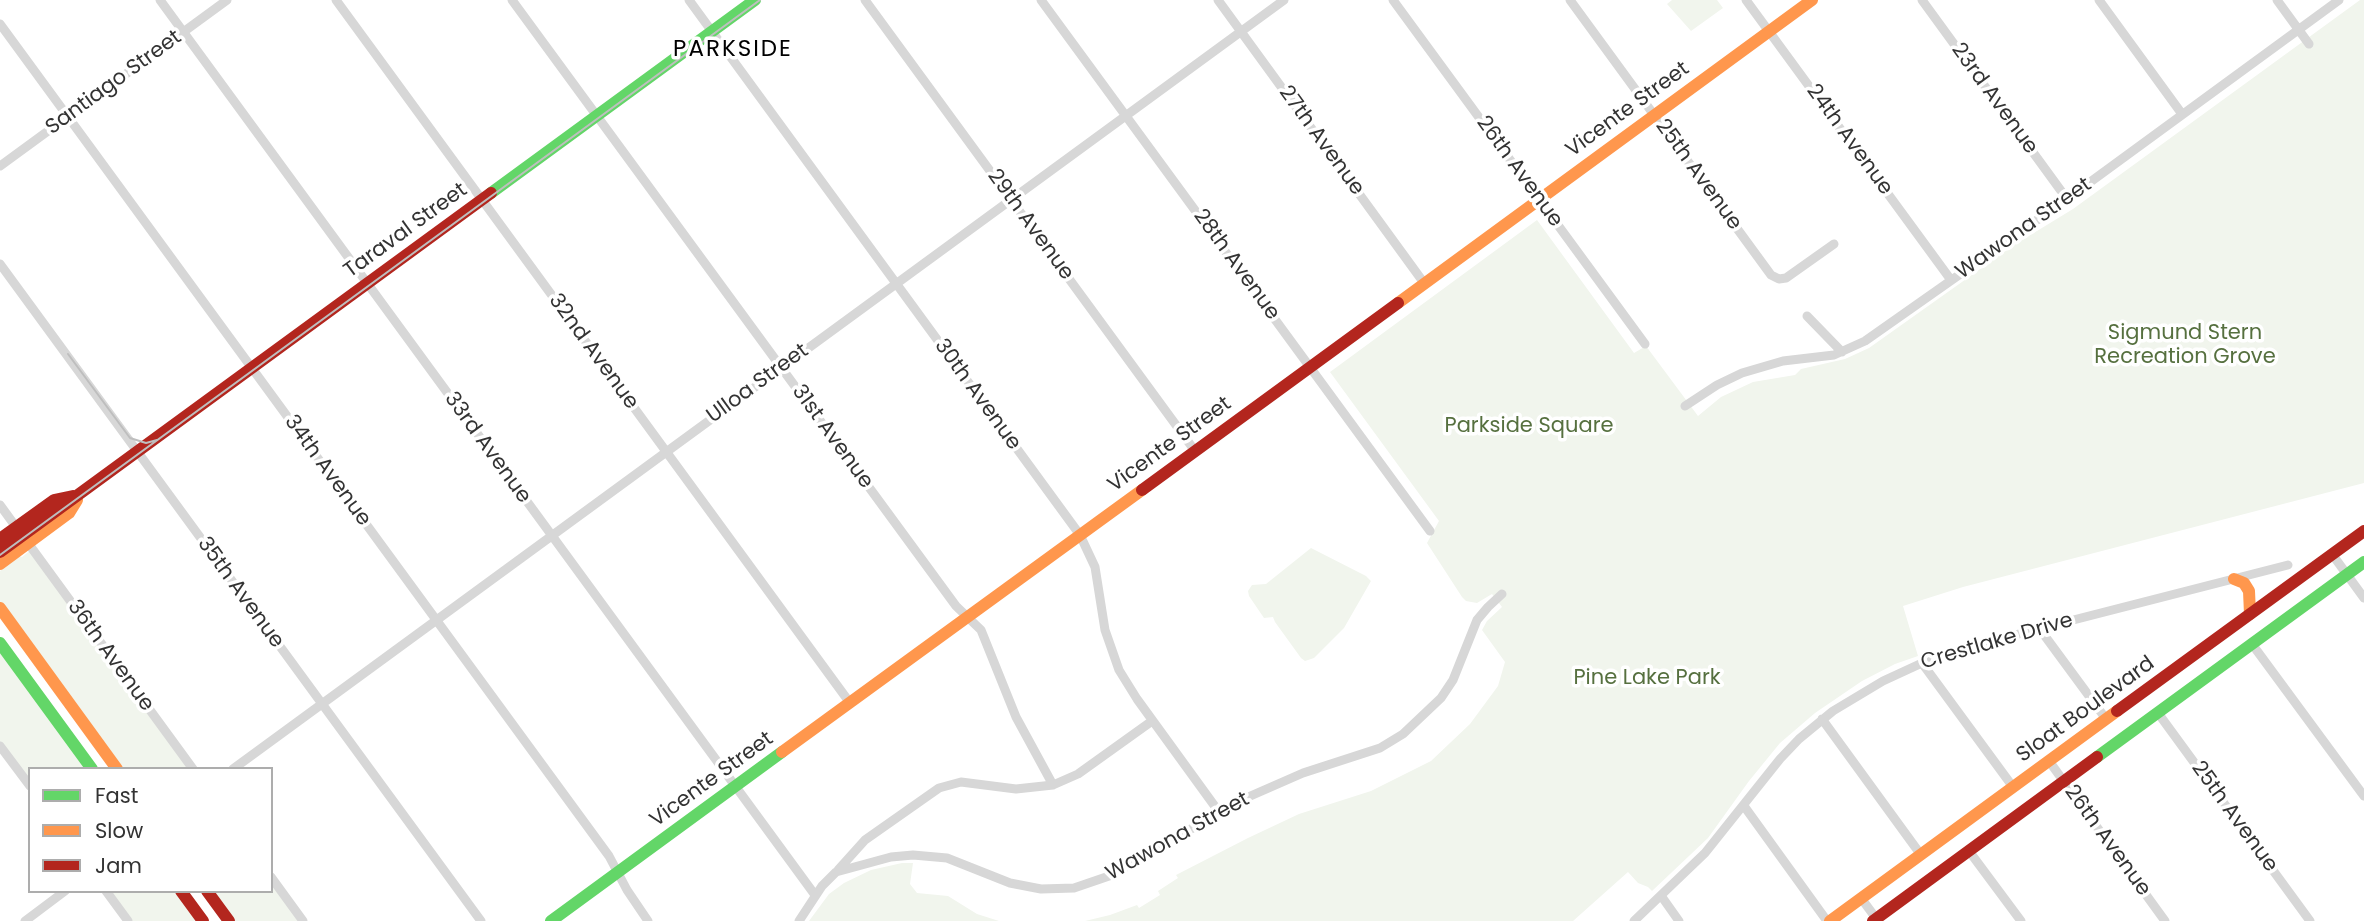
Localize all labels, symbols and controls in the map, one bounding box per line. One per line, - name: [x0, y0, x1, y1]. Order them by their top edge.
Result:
- street label: Santiago Street: [41, 25, 187, 141]
- district label: PARKSIDE: [674, 36, 792, 64]
- street label: 23rd Avenue: [1945, 39, 2043, 159]
- street label: Vicente Street: [1561, 57, 1695, 163]
- street label: 24th Avenue: [1800, 80, 1898, 200]
- street label: 27th Avenue: [1273, 81, 1369, 201]
- street label: 26th Avenue: [1470, 112, 1568, 232]
- street label: 25th Avenue: [1649, 115, 1747, 235]
- street label: 29th Avenue: [981, 165, 1079, 285]
- street label: Wawona Street: [1951, 173, 2097, 285]
- street label: Taraval Street: [340, 178, 472, 284]
- street label: 28th Avenue: [1187, 205, 1285, 325]
- street label: 32nd Avenue: [543, 289, 643, 415]
- park label: Sigmund Stern Recreation Grove: [2094, 321, 2276, 371]
- street label: 30th Avenue: [928, 335, 1026, 455]
- street label: Ulloa Street: [702, 339, 814, 429]
- street label: 31st Avenue: [786, 380, 878, 494]
- street label: 33rd Avenue: [438, 388, 536, 508]
- street label: Vicente Street: [1103, 392, 1237, 498]
- street label: 34th Avenue: [278, 411, 376, 531]
- park label: Parkside Square: [1445, 414, 1613, 440]
- street label: 35th Avenue: [191, 533, 289, 653]
- street label: 36th Avenue: [61, 596, 159, 716]
- street label: Crestlake Drive: [1918, 608, 2076, 676]
- street label: Sloat Boulevard: [2012, 652, 2160, 768]
- park label: Pine Lake Park: [1573, 666, 1721, 692]
- street label: Vicente Street: [645, 727, 779, 833]
- street label: 25th Avenue: [2185, 757, 2283, 877]
- legend: [28, 767, 273, 893]
- text: Fast: [95, 781, 138, 810]
- street label: 26th Avenue: [2058, 781, 2156, 901]
- street label: Wawona Street: [1102, 787, 1254, 887]
- text: Slow: [95, 816, 143, 845]
- text: Jam: [95, 851, 142, 880]

